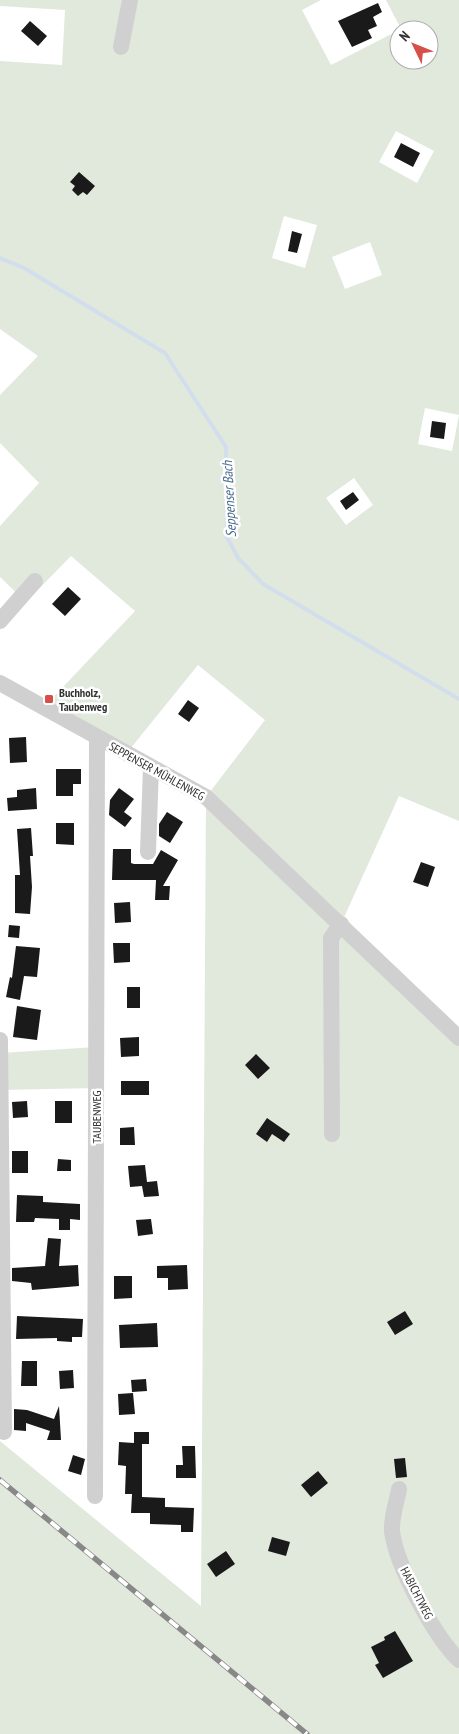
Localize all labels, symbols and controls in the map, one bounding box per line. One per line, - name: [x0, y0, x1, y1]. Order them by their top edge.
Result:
- north arrow: [389, 20, 439, 70]
- text: N: [395, 27, 414, 45]
- water label: Seppenser Bach: [218, 459, 240, 538]
- place label: Buchholz, Taubenweg: [59, 685, 107, 714]
- marker: Buchholz, Taubenweg: [43, 693, 55, 705]
- street label: SEPPENSER MÜHLENWEG: [106, 738, 208, 804]
- street label: TAUBENWEG: [89, 1090, 104, 1144]
- street label: HABICHTWEG: [397, 1564, 437, 1622]

